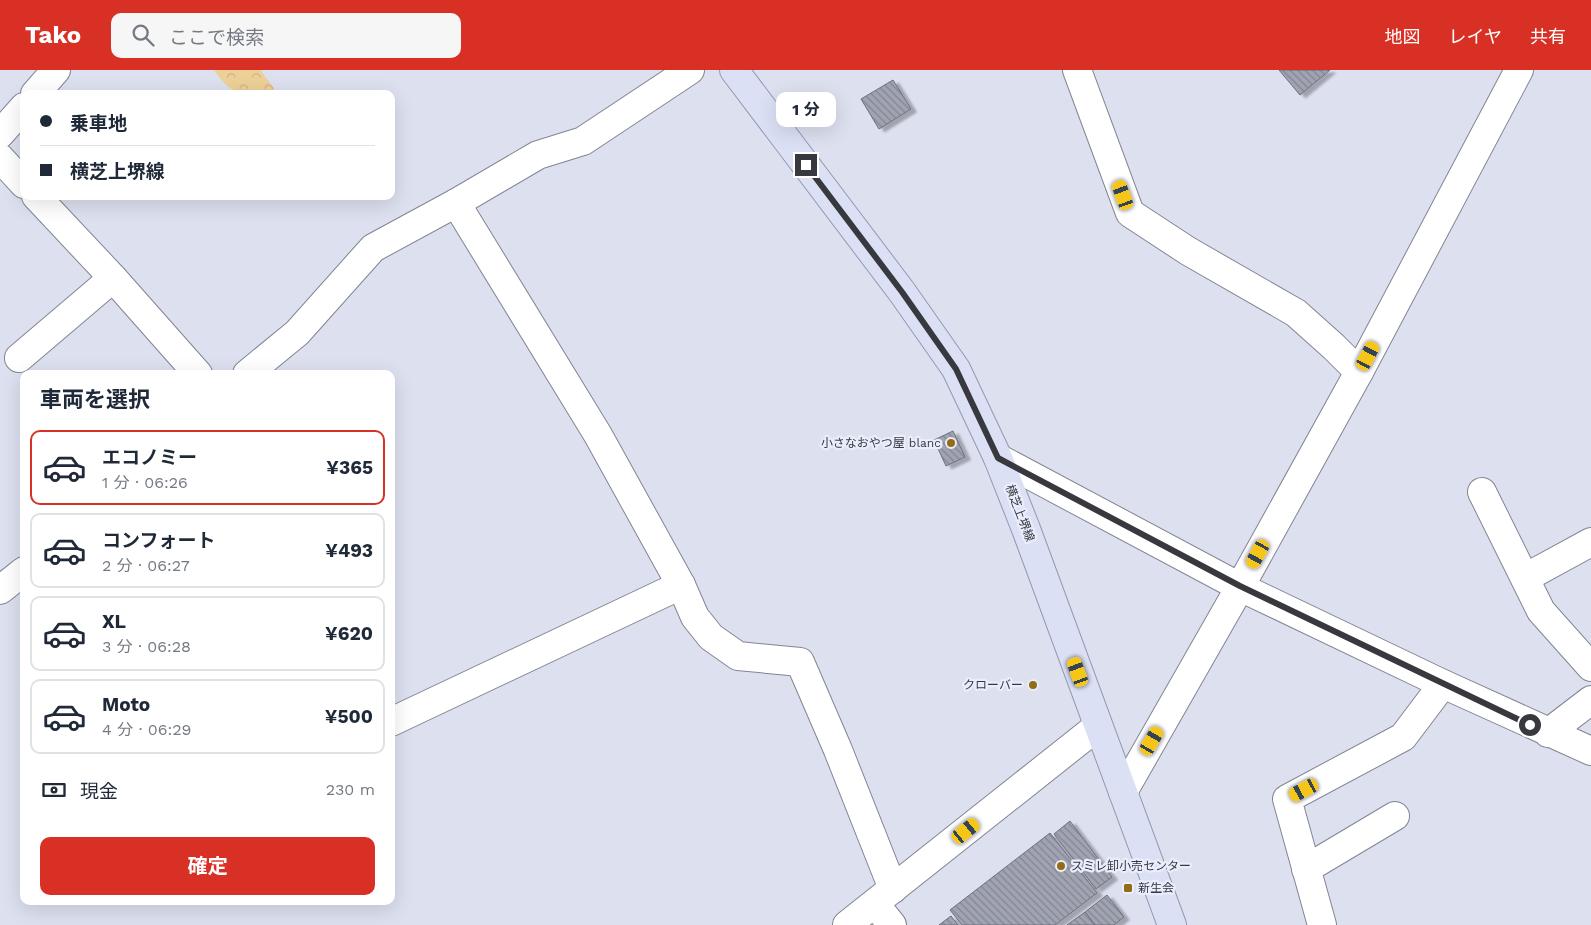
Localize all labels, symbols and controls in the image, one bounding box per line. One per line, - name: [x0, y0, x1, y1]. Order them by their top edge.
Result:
- search box: [111, 13, 461, 58]
- text: Tako: [25, 21, 81, 49]
- icon: search: [129, 21, 157, 49]
- text: ここで検索: [169, 26, 264, 49]
- text: 地図: [1385, 26, 1421, 47]
- text: レイヤ: [1449, 26, 1502, 47]
- text: 共有: [1530, 26, 1566, 47]
- callout: 1 分: [776, 92, 836, 128]
- text: 1 分: [792, 100, 820, 119]
- text: 乗車地: [70, 112, 127, 135]
- route end: [795, 154, 817, 176]
- text: 横芝上堺線: [70, 160, 165, 183]
- car: [1110, 178, 1135, 212]
- car: [1354, 339, 1381, 373]
- text: 車両を選択: [40, 387, 150, 412]
- place label: 小さなおやつ屋 blanc: [821, 436, 941, 450]
- marker: 小さなおやつ屋 blanc: [945, 437, 957, 449]
- icon: car: [42, 445, 87, 490]
- text: エコノミー: [102, 446, 197, 469]
- text: ¥365: [326, 456, 373, 479]
- text: 1 分 · 06:26: [102, 473, 188, 492]
- street label: 横芝上堺線: [1003, 482, 1037, 544]
- icon: car: [42, 528, 87, 573]
- text: コンフォート: [102, 529, 215, 552]
- car: [1244, 537, 1271, 571]
- text: ¥493: [325, 539, 373, 562]
- text: 2 分 · 06:27: [102, 556, 190, 575]
- text: XL: [102, 610, 126, 633]
- icon: car: [42, 611, 87, 656]
- text: ¥620: [325, 622, 373, 645]
- text: 3 分 · 06:28: [102, 637, 191, 656]
- car: [1065, 655, 1090, 689]
- place label: クローバー: [963, 678, 1023, 692]
- marker: クローバー: [1027, 679, 1039, 691]
- text: Moto: [102, 693, 150, 716]
- icon: car: [42, 694, 87, 739]
- text: ¥500: [325, 705, 373, 728]
- route start: [1519, 714, 1541, 736]
- text: 4 分 · 06:29: [102, 720, 191, 739]
- car: [1138, 724, 1165, 758]
- icon: cash: [40, 776, 68, 804]
- car: [1287, 776, 1320, 804]
- text: 現金: [80, 780, 118, 803]
- text: 230 m: [326, 780, 375, 799]
- car: [949, 816, 982, 846]
- button: 確定: [40, 837, 375, 895]
- place label: スミレ卸小売センター: [1071, 859, 1191, 873]
- marker: スミレ卸小売センター: [1055, 860, 1067, 872]
- place label: 新生会: [1138, 881, 1174, 895]
- marker: 新生会: [1122, 882, 1134, 894]

